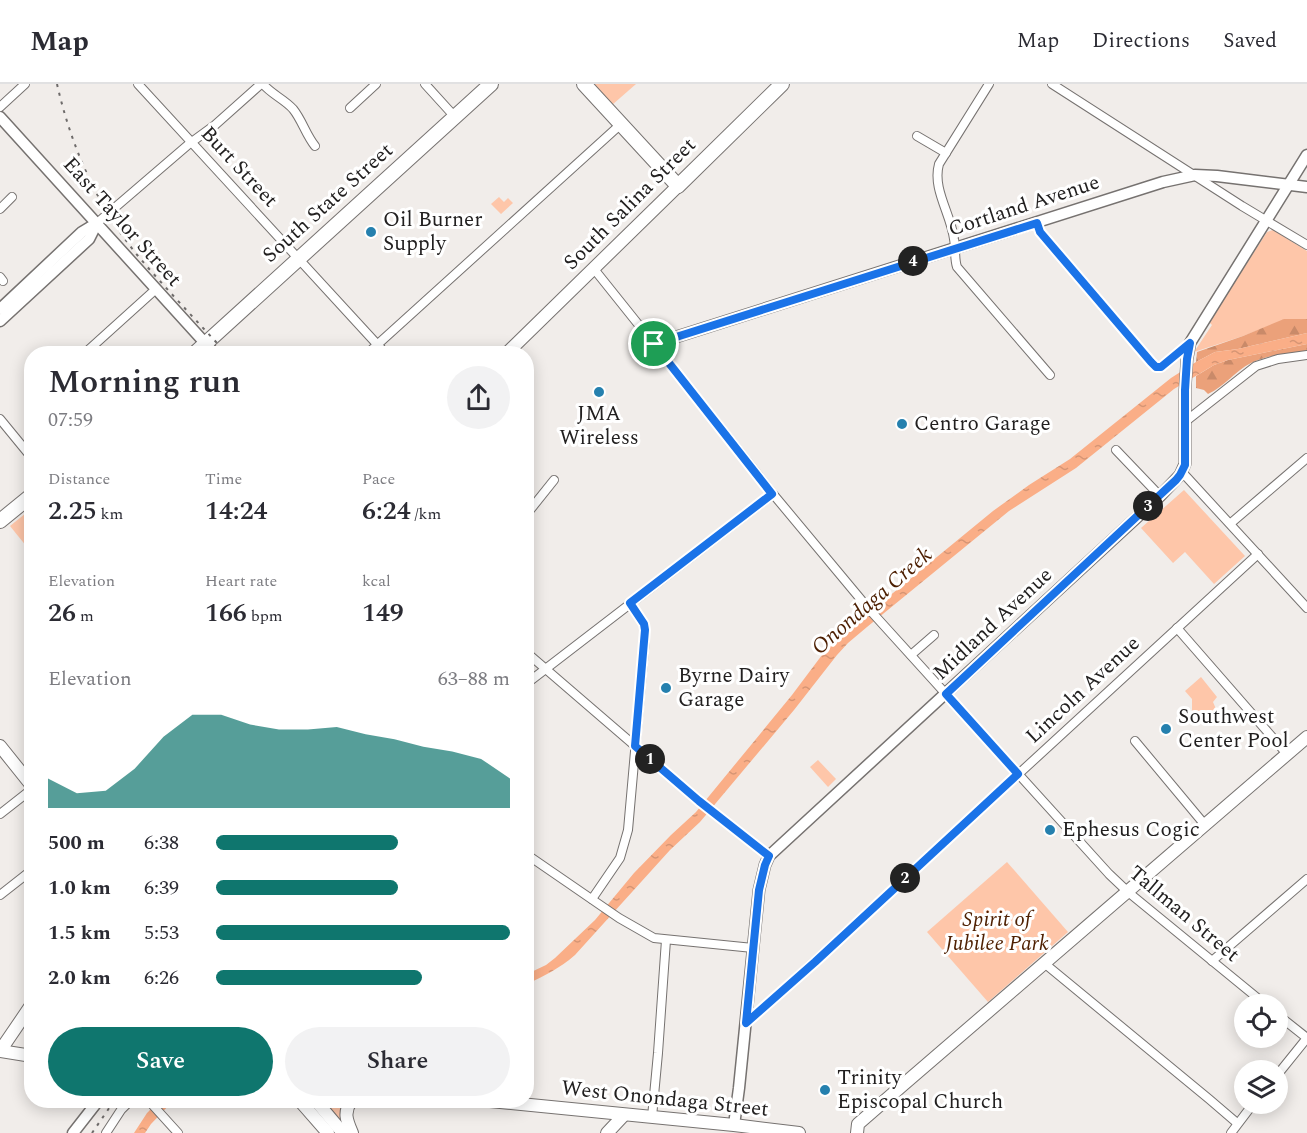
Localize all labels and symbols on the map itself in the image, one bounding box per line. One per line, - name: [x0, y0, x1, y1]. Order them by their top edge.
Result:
- street label: Burt Street: [193, 119, 285, 215]
- street label: South Salina Street: [556, 130, 704, 278]
- street label: South State Street: [255, 135, 401, 271]
- street label: East Taylor Street: [55, 150, 189, 294]
- street label: Cortland Avenue: [944, 166, 1104, 246]
- place label: Oil Burner Supply: [383, 204, 483, 260]
- marker: Oil Burner Supply: [364, 225, 378, 239]
- pin: 4: [898, 246, 928, 276]
- pin: [628, 318, 679, 369]
- marker: JMA Wireless: [592, 385, 606, 399]
- place label: JMA Wireless: [559, 398, 639, 454]
- place label: Centro Garage: [914, 408, 1051, 440]
- marker: Centro Garage: [895, 417, 909, 431]
- pin: 3: [1133, 491, 1163, 521]
- water label: Onondaga Creek: [804, 539, 940, 663]
- street label: Midland Avenue: [926, 560, 1060, 688]
- street label: Lincoln Avenue: [1019, 628, 1147, 752]
- place label: Byrne Dairy Garage: [678, 660, 790, 716]
- marker: Byrne Dairy Garage: [659, 681, 673, 695]
- place label: Southwest Center Pool: [1178, 701, 1289, 757]
- marker: Southwest Center Pool: [1159, 722, 1173, 736]
- pin: 1: [635, 744, 665, 774]
- place label: Ephesus Cogic: [1062, 814, 1200, 846]
- marker: Ephesus Cogic: [1043, 823, 1057, 837]
- street label: Tallman Street: [1121, 858, 1247, 970]
- pin: 2: [890, 863, 920, 893]
- park label: Spirit of Jubilee Park: [943, 904, 1049, 960]
- place label: Trinity Episcopal Church: [837, 1062, 1003, 1118]
- street label: West Onondaga Street: [560, 1072, 770, 1126]
- marker: Trinity Episcopal Church: [818, 1083, 832, 1097]

